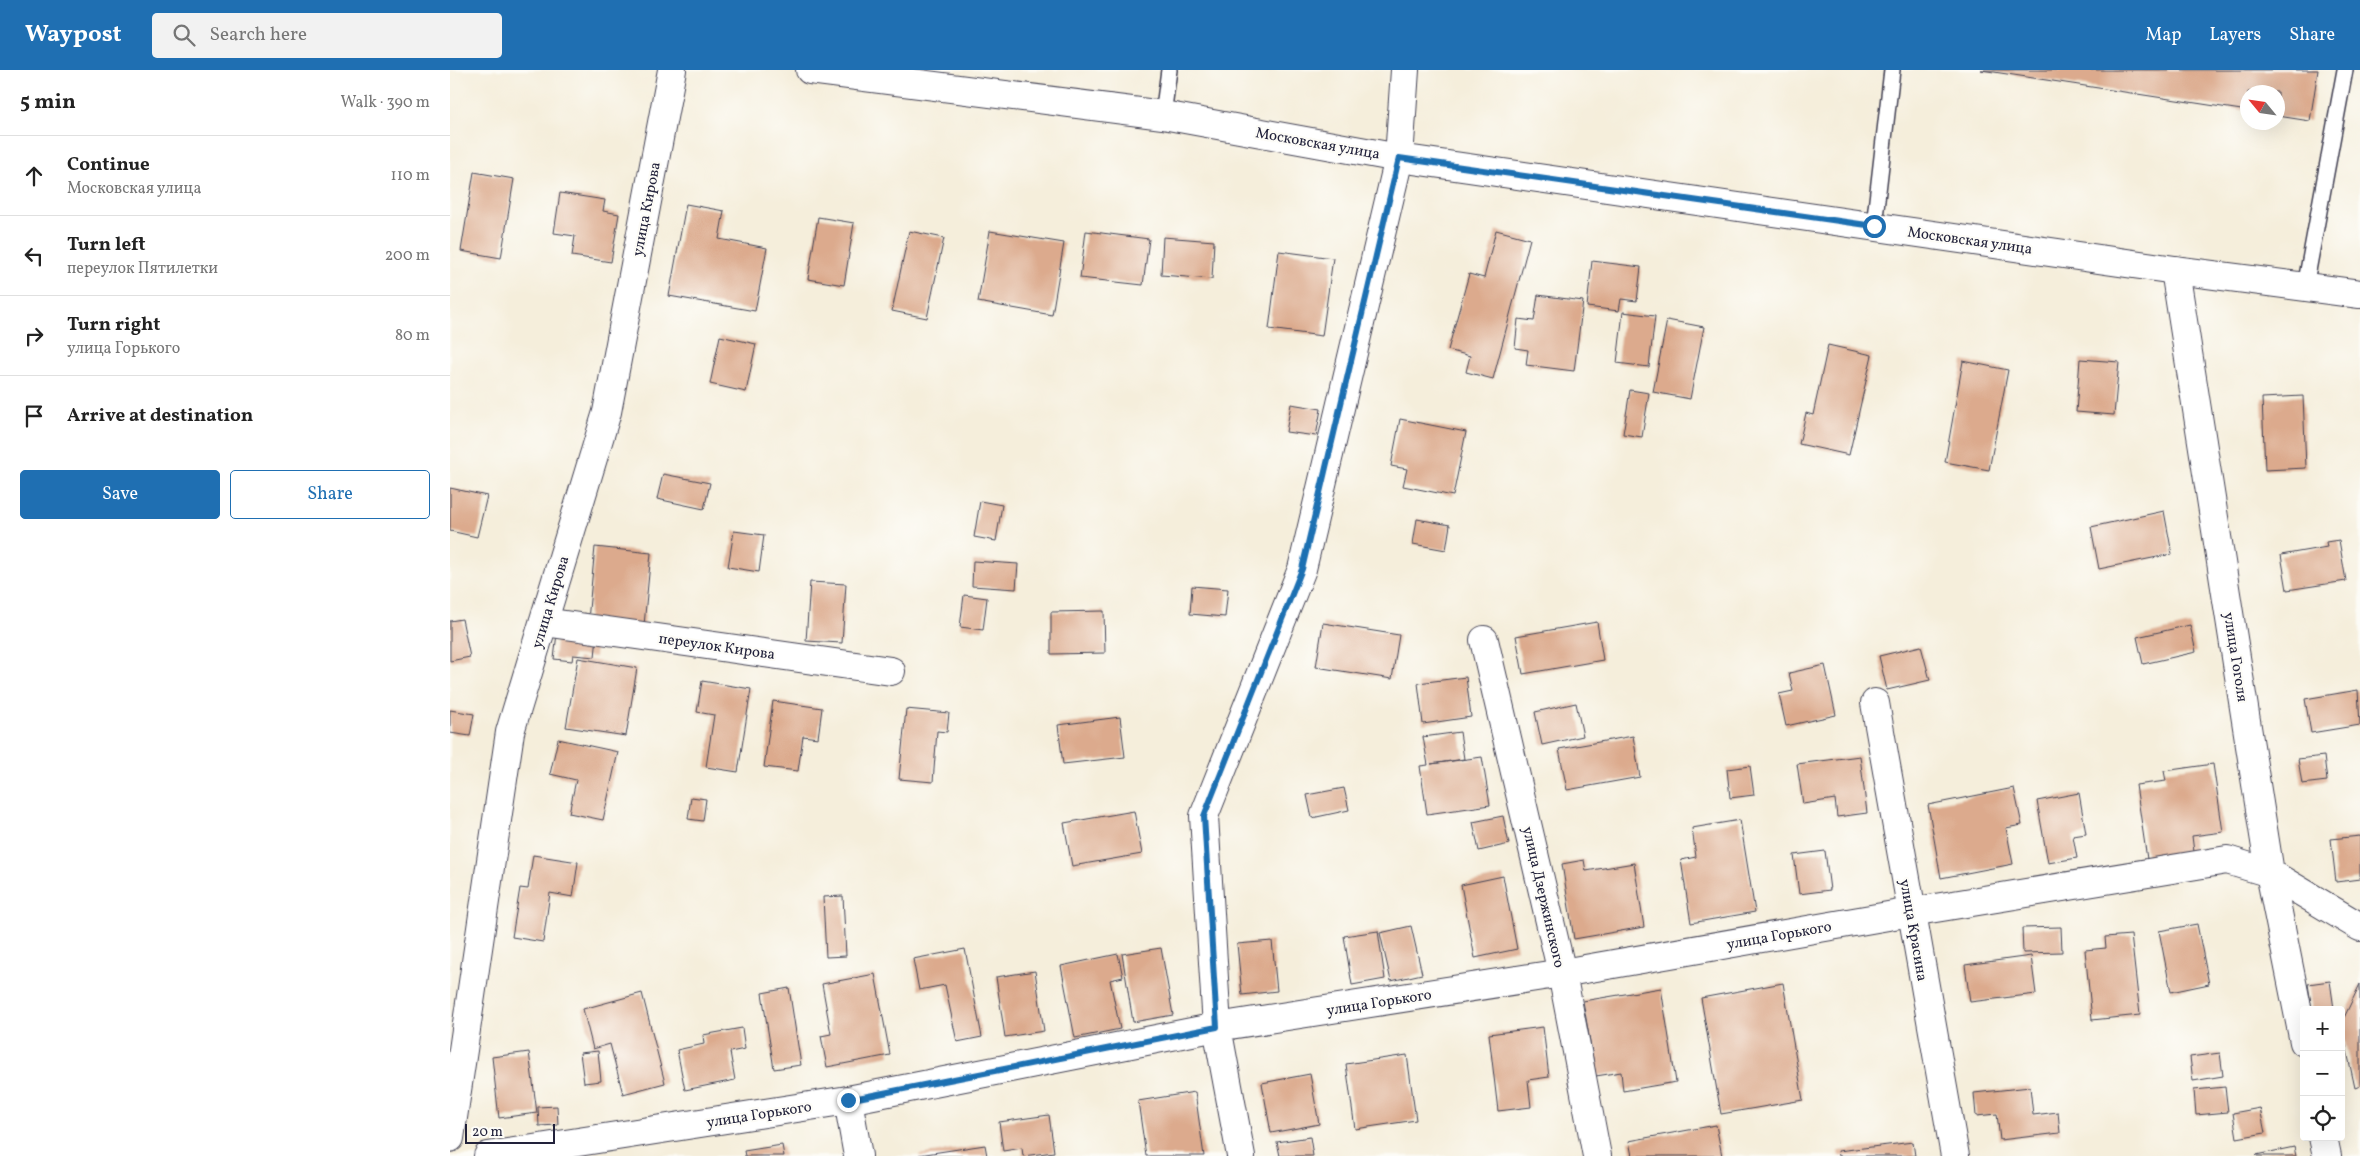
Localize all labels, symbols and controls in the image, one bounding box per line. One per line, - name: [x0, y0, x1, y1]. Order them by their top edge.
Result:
- search box: [152, 13, 502, 58]
- text: Waypost: [25, 18, 122, 52]
- icon: search: [170, 21, 198, 49]
- text: Search here: [210, 22, 307, 48]
- text: Map: [2145, 23, 2181, 48]
- text: Layers: [2209, 23, 2261, 48]
- text: Share: [2289, 23, 2335, 48]
- north arrow: [2240, 85, 2285, 130]
- text: 5 min: [20, 88, 76, 117]
- text: Walk · 390 m: [341, 92, 430, 114]
- street label: Московская улица: [1254, 123, 1382, 166]
- text: Continue: [67, 152, 150, 178]
- street label: улица Кирова: [628, 160, 667, 258]
- icon: ahead: [20, 162, 48, 190]
- text: 110 m: [391, 165, 430, 187]
- text: Московская улица: [67, 178, 201, 200]
- route start: [1863, 215, 1886, 238]
- street label: Московская улица: [1906, 222, 2034, 261]
- text: Turn left: [67, 232, 146, 258]
- icon: left: [20, 242, 48, 270]
- text: 200 m: [385, 245, 430, 267]
- text: переулок Пятилетки: [67, 258, 218, 280]
- text: Turn right: [67, 312, 160, 338]
- icon: right: [20, 322, 48, 350]
- text: 80 m: [395, 325, 430, 347]
- text: улица Горького: [67, 338, 180, 360]
- icon: arrive: [20, 402, 48, 430]
- text: Arrive at destination: [67, 403, 253, 429]
- button: Save: [20, 470, 220, 519]
- button: Share: [230, 470, 430, 519]
- street label: улица Кирова: [527, 554, 575, 651]
- street label: улица Гоголя: [2217, 611, 2252, 704]
- street label: переулок Кирова: [657, 629, 776, 666]
- street label: улица Дзержинского: [1516, 825, 1569, 970]
- street label: улица Красина: [1893, 877, 1932, 983]
- street label: улица Горького: [1725, 917, 1833, 956]
- street label: улица Горького: [1325, 985, 1433, 1022]
- map controls: [2300, 1006, 2345, 1141]
- button: +: [2300, 1006, 2345, 1051]
- button: −: [2300, 1051, 2345, 1096]
- route end: [837, 1089, 860, 1112]
- button: locate: [2300, 1096, 2345, 1141]
- street label: улица Горького: [705, 1097, 813, 1134]
- scale bar: [465, 1121, 555, 1144]
- text: 20 m: [472, 1123, 503, 1142]

